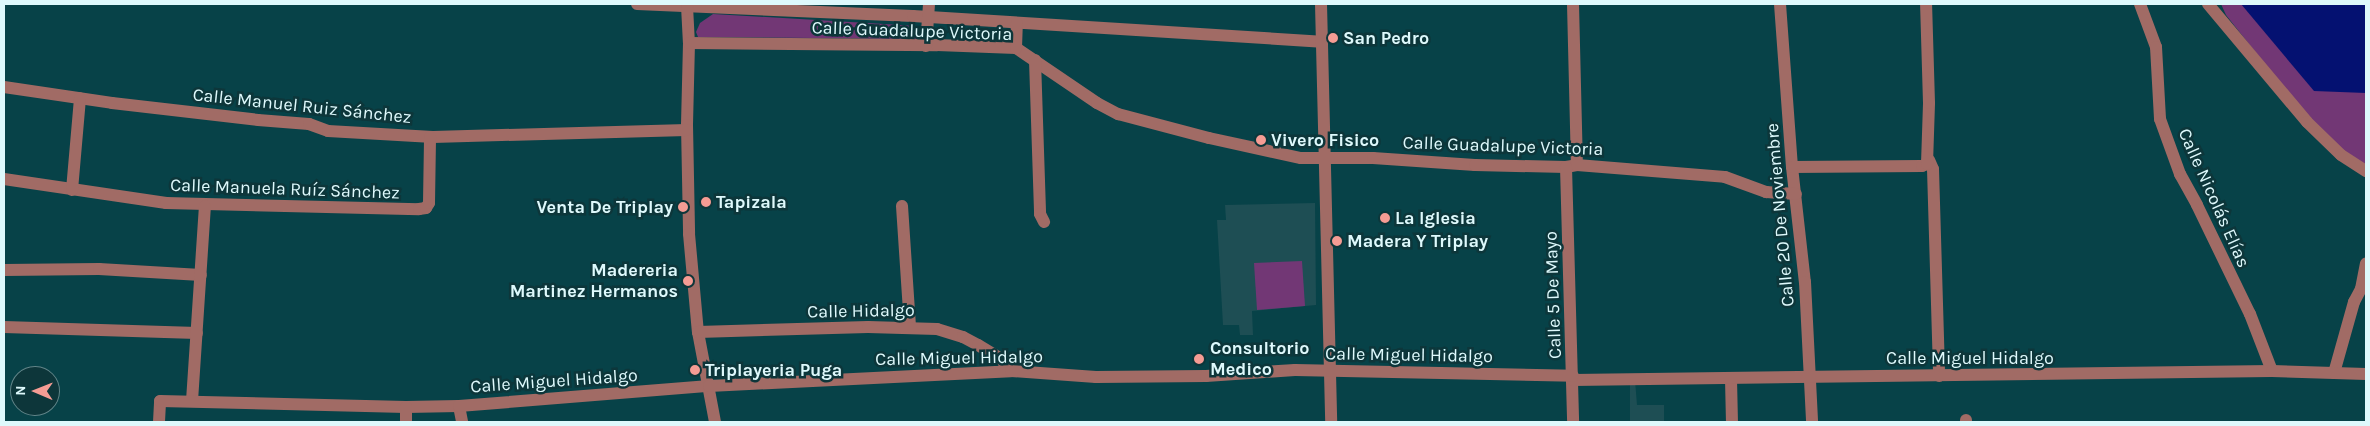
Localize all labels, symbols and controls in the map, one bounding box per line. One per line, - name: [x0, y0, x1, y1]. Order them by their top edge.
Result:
- street label: Calle Guadalupe Victoria: [811, 17, 1013, 45]
- place label: San Pedro: [1343, 27, 1429, 49]
- marker: San Pedro: [1327, 32, 1339, 44]
- street label: Calle Manuel Ruiz Sánchez: [192, 84, 412, 128]
- street label: Calle 20 De Noviembre: [1761, 122, 1799, 308]
- street label: Calle Nicolás Elías: [2174, 125, 2254, 271]
- place label: Vivero Fisico: [1271, 129, 1379, 151]
- street label: Calle Guadalupe Victoria: [1402, 132, 1604, 160]
- marker: Vivero Fisico: [1255, 134, 1267, 146]
- street label: Calle Manuela Ruíz Sánchez: [170, 174, 400, 204]
- place label: Tapizala: [716, 191, 787, 213]
- place label: Venta De Triplay: [536, 196, 673, 218]
- marker: Tapizala: [700, 196, 712, 208]
- marker: Venta De Triplay: [677, 201, 689, 213]
- place label: La Iglesia: [1395, 207, 1476, 229]
- marker: La Iglesia: [1379, 212, 1391, 224]
- place label: Madera Y Triplay: [1347, 230, 1488, 252]
- street label: Calle 5 De Mayo: [1540, 231, 1566, 359]
- marker: Madera Y Triplay: [1331, 235, 1343, 247]
- place label: Madereria Martinez Hermanos: [510, 260, 678, 302]
- marker: Madereria Martinez Hermanos: [682, 275, 694, 287]
- street label: Calle Hidalgo: [807, 299, 915, 323]
- place label: Consultorio Medico: [1210, 338, 1310, 380]
- street label: Calle Miguel Hidalgo: [1325, 343, 1493, 367]
- street label: Calle Miguel Hidalgo: [875, 346, 1043, 370]
- street label: Calle Miguel Hidalgo: [1886, 347, 2054, 369]
- marker: Consultorio Medico: [1192, 352, 1206, 366]
- place label: Triplayeria Puga: [705, 359, 842, 381]
- street label: Calle Miguel Hidalgo: [470, 364, 638, 398]
- marker: Triplayeria Puga: [689, 364, 701, 376]
- north arrow: [10, 366, 60, 416]
- text: N: [12, 386, 29, 396]

